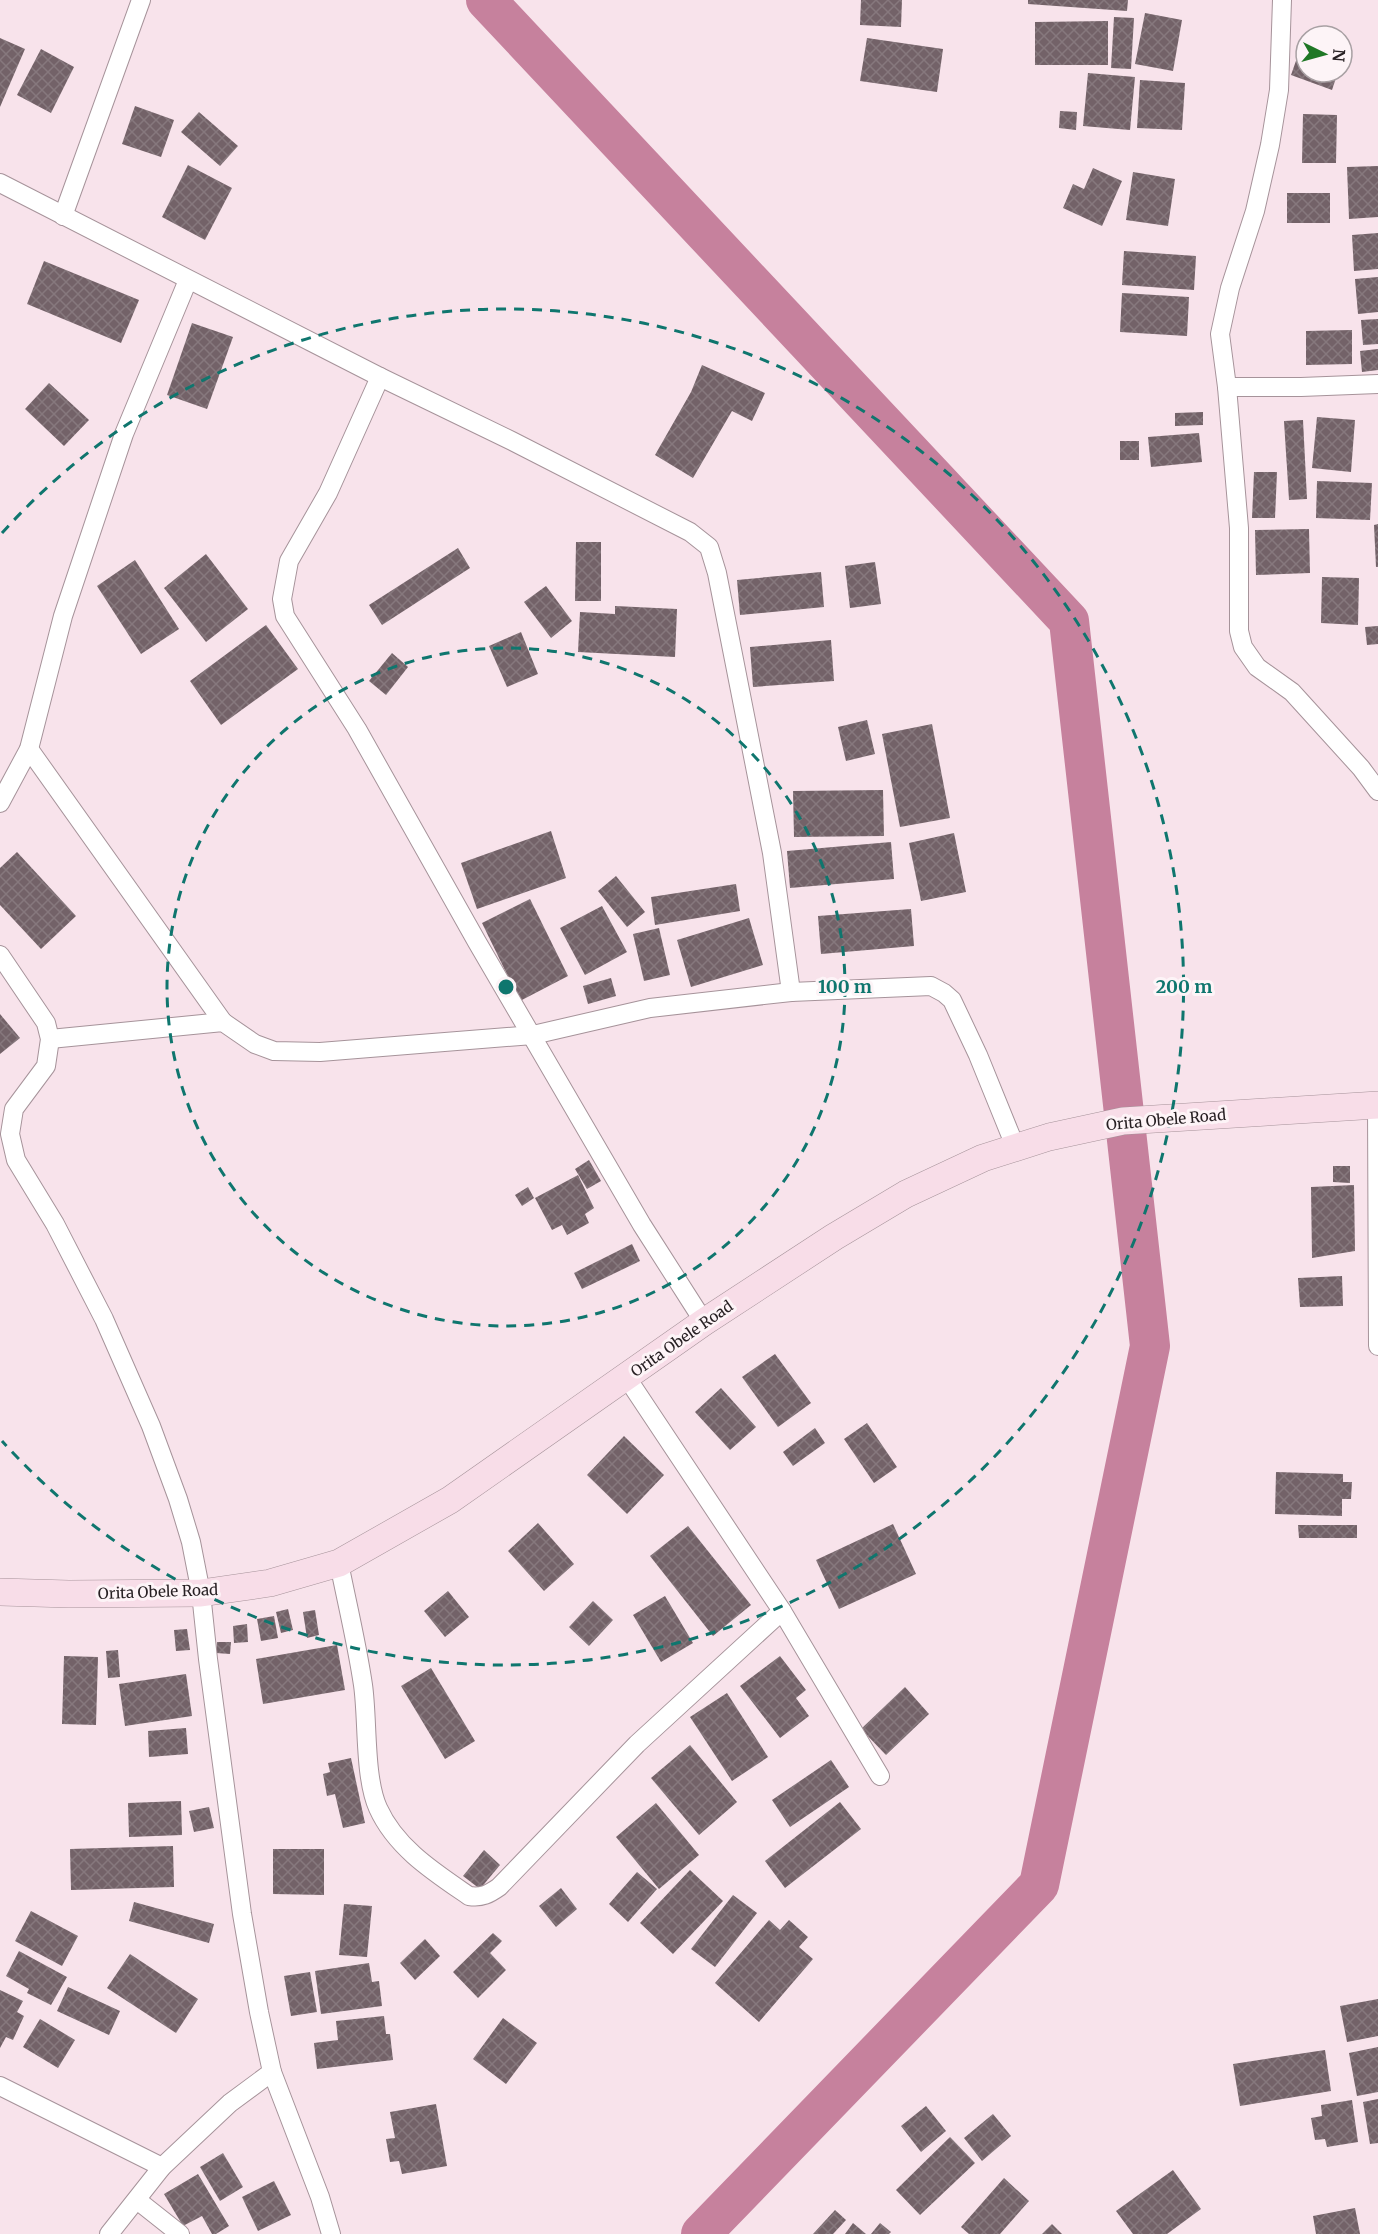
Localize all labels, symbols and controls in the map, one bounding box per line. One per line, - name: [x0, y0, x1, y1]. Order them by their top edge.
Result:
- north arrow: [1294, 24, 1354, 84]
- text: N: [1328, 48, 1349, 63]
- text: 100 m: [818, 975, 872, 998]
- text: 200 m: [1156, 975, 1212, 998]
- centre of rings: [496, 977, 516, 997]
- street label: Orita Obele Road: [1105, 1105, 1227, 1134]
- street label: Orita Obele Road: [627, 1296, 736, 1381]
- street label: Orita Obele Road: [98, 1580, 218, 1603]

